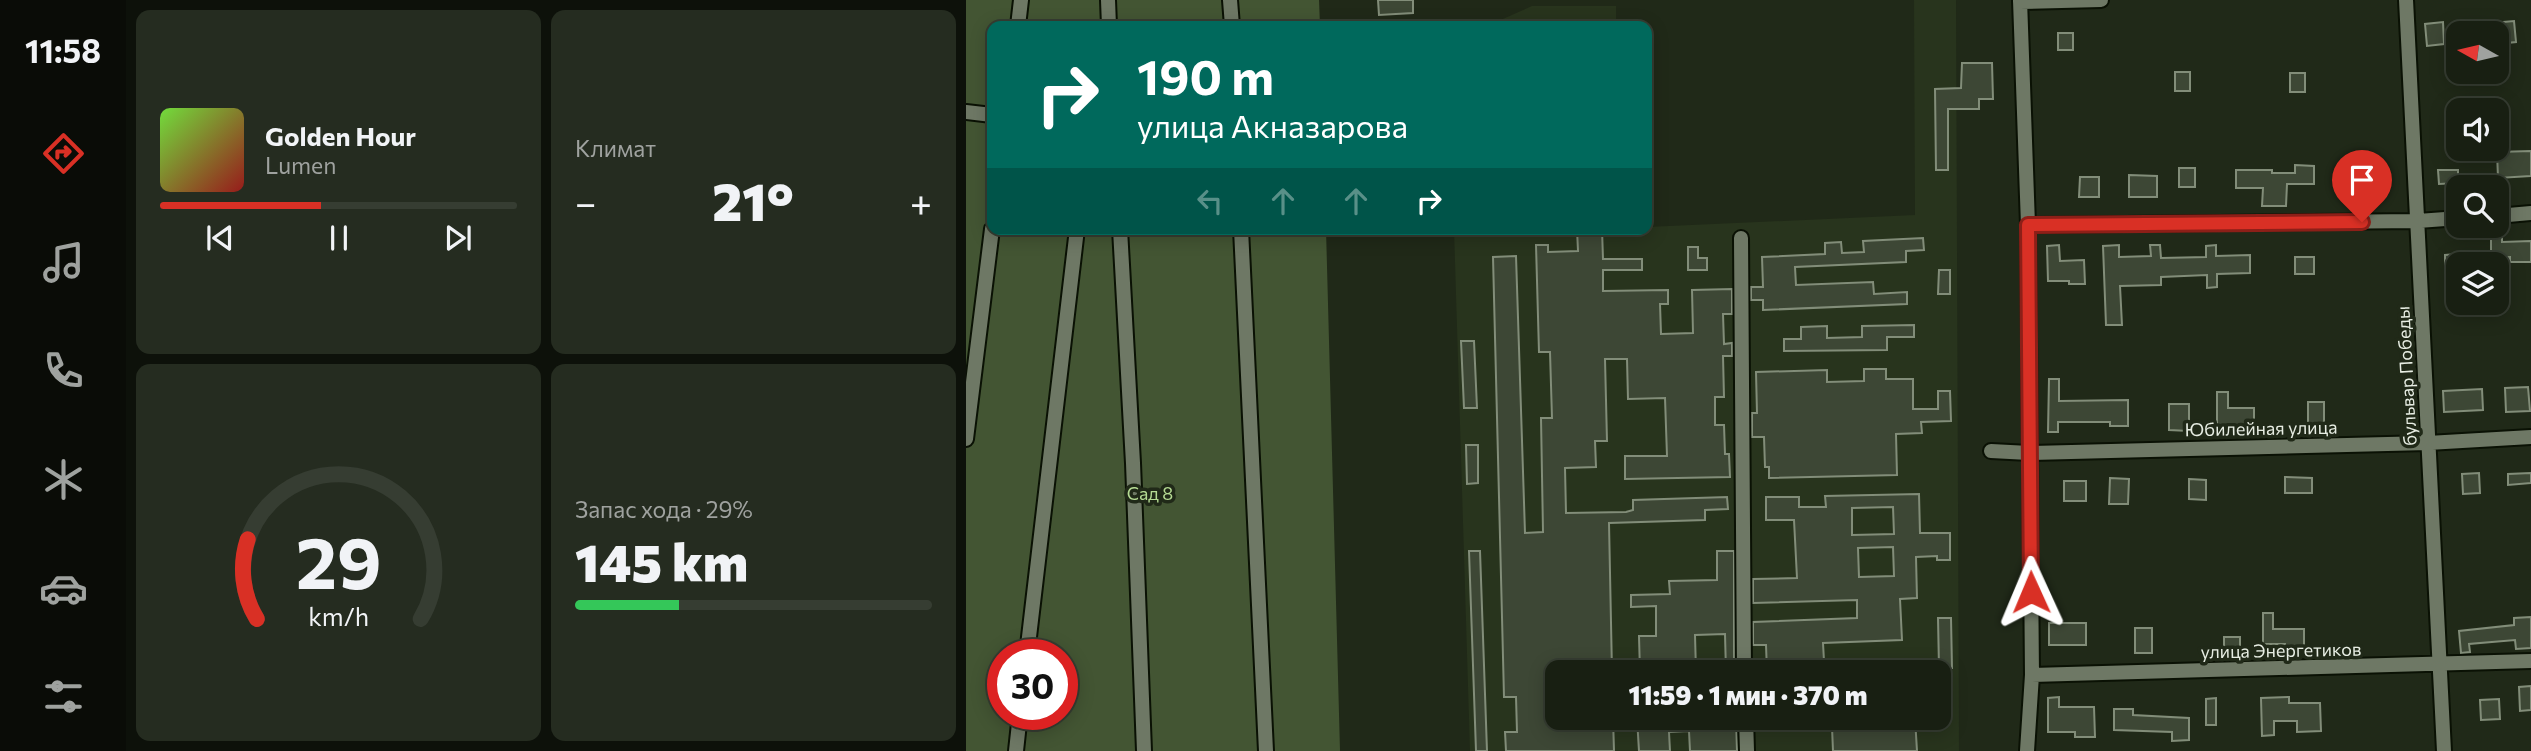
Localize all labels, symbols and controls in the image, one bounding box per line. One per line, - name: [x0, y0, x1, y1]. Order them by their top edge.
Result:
- north arrow: [2446, 21, 2510, 84]
- map controls: [2446, 21, 2509, 315]
- text: 11:58: [25, 30, 101, 70]
- text: 190 m: [1137, 45, 1274, 105]
- icon: right: [1022, 49, 1113, 140]
- button: sound: [2446, 98, 2509, 161]
- text: улица Акназарова: [1137, 105, 1408, 145]
- text: Golden Hour: [265, 120, 416, 151]
- icon: directions: [39, 129, 88, 178]
- text: Климат: [575, 134, 656, 162]
- pin: [2332, 150, 2392, 222]
- text: Lumen: [265, 151, 336, 179]
- icon: arrive: [2343, 161, 2381, 199]
- text: 21°: [712, 168, 794, 232]
- button: search: [2446, 175, 2509, 238]
- text: −: [575, 178, 597, 225]
- text: +: [910, 178, 932, 225]
- icon: left: [1191, 182, 1229, 220]
- icon: ahead: [1264, 182, 1302, 220]
- icon: ahead: [1337, 182, 1375, 220]
- icon: right: [1410, 182, 1448, 220]
- icon: previous: [201, 219, 239, 257]
- icon: pause: [320, 219, 358, 257]
- icon: next: [439, 219, 477, 257]
- icon: music: [39, 238, 88, 287]
- button: layers: [2446, 252, 2509, 315]
- street label: бульвар Победы: [2391, 306, 2421, 446]
- icon: phone: [39, 346, 88, 395]
- street label: Юбилейная улица: [2184, 416, 2338, 440]
- icon: climate: [39, 455, 88, 504]
- park label: Сад 8: [1127, 482, 1173, 504]
- text: Запас хода · 29%: [575, 495, 753, 523]
- text: 29: [296, 515, 381, 604]
- text: 145 km: [575, 529, 748, 593]
- position arrow: [1994, 555, 2068, 629]
- icon: car: [39, 564, 88, 613]
- text: km/h: [308, 600, 369, 630]
- street label: улица Энергетиков: [2200, 638, 2362, 662]
- speed limit sign: 30: [987, 639, 1078, 730]
- icon: filters: [39, 672, 88, 721]
- text: 11:59 · 1 мин · 370 m: [1628, 679, 1868, 710]

